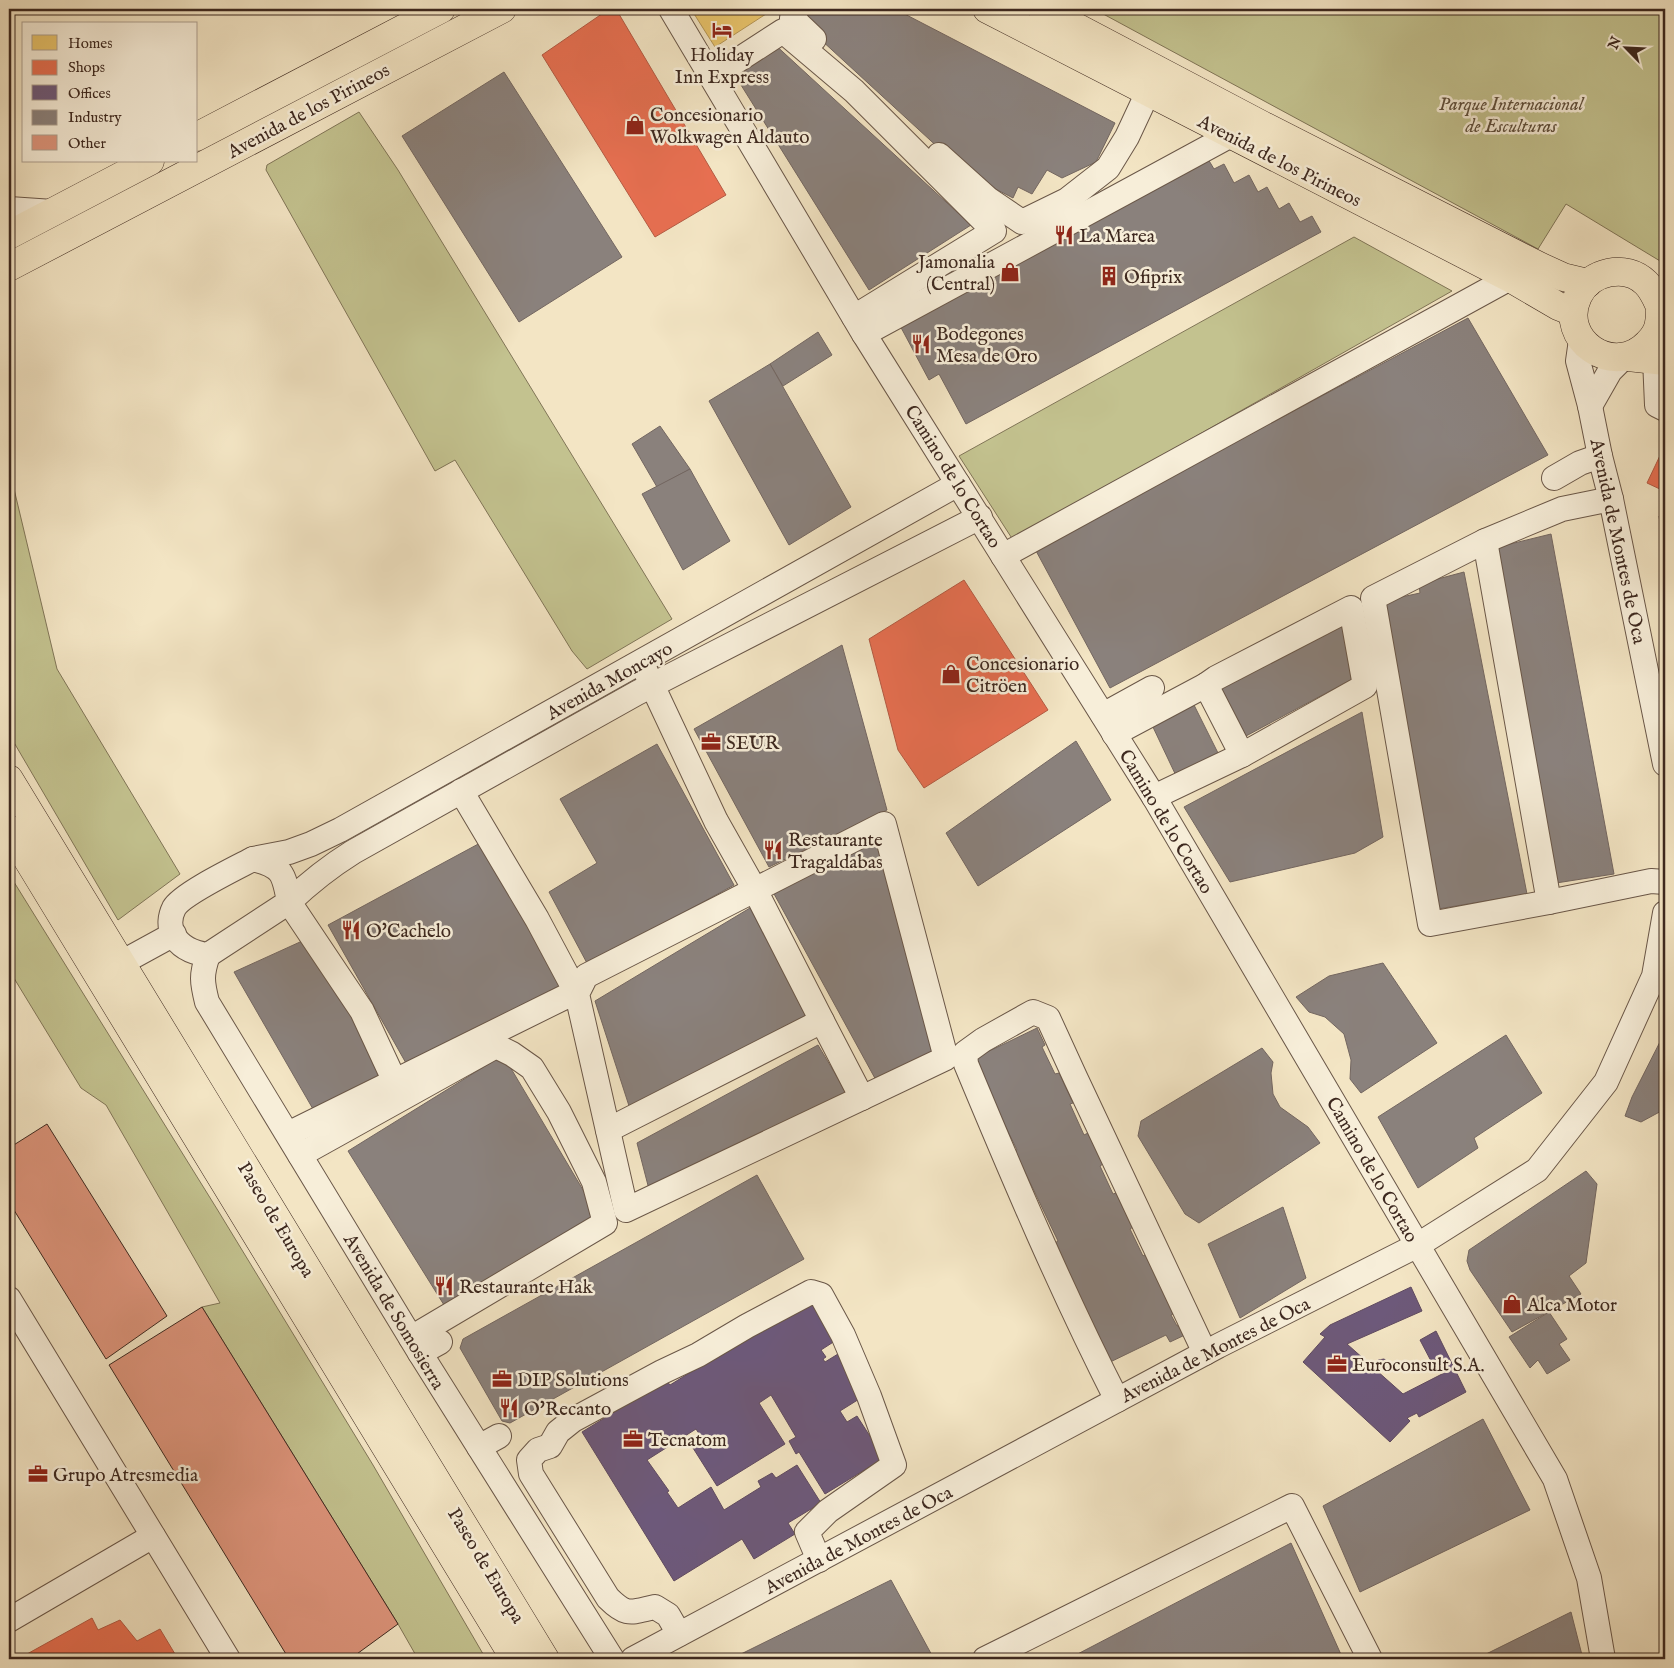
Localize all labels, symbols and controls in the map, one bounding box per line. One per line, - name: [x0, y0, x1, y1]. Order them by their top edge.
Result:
- hotel icon: Holiday Inn Express: [711, 19, 733, 41]
- legend: [22, 22, 198, 162]
- north arrow: [1602, 22, 1652, 72]
- text: Homes: [68, 34, 112, 53]
- text: N: [1604, 34, 1626, 53]
- place label: Holiday Inn Express: [675, 44, 769, 90]
- text: Shops: [68, 58, 105, 77]
- street label: Avenida de los Pirineos: [223, 59, 394, 165]
- text: Offices: [68, 84, 111, 103]
- park label: Parque Internacional de Esculturas: [1439, 93, 1585, 139]
- place label: Concesionario Wolkwagen Aldauto: [650, 104, 809, 150]
- text: Industry: [68, 108, 122, 127]
- street label: Avenida de los Pirineos: [1192, 110, 1365, 213]
- shop icon: Concesionario Wolkwagen Aldauto: [624, 114, 646, 136]
- text: Other: [68, 134, 106, 153]
- restaurant icon: La Marea: [1053, 224, 1075, 246]
- place label: La Marea: [1079, 225, 1156, 249]
- place label: Jamonalia (Central): [916, 251, 996, 297]
- shop icon: Jamonalia (Central): [999, 261, 1021, 283]
- building icon: Ofiprix: [1098, 265, 1120, 287]
- place label: Ofiprix: [1124, 266, 1182, 290]
- place label: Bodegones Mesa de Oro: [936, 323, 1037, 369]
- restaurant icon: Bodegones Mesa de Oro: [910, 333, 932, 355]
- street label: Camino de lo Cortao: [899, 401, 1006, 553]
- street label: Avenida de Montes de Oca: [1583, 436, 1651, 647]
- street label: Avenida Moncayo: [542, 637, 677, 727]
- place label: Concesionario Citröen: [966, 653, 1079, 699]
- shop icon: Concesionario Citröen: [940, 663, 962, 685]
- office icon: SEUR: [700, 731, 722, 753]
- place label: SEUR: [726, 732, 780, 756]
- street label: Camino de lo Cortao: [1113, 745, 1218, 899]
- place label: Restaurante Tragaldabas: [788, 829, 883, 875]
- restaurant icon: Restaurante Tragaldabas: [762, 839, 784, 861]
- restaurant icon: O'Cachelo: [340, 919, 362, 941]
- place label: O'Cachelo: [366, 920, 451, 944]
- street label: Camino de lo Cortao: [1320, 1093, 1423, 1247]
- street label: Paseo de Europa: [231, 1158, 320, 1283]
- street label: Avenida de Somosierra: [337, 1229, 450, 1395]
- restaurant icon: Restaurante Hak: [433, 1275, 455, 1297]
- place label: Restaurante Hak: [459, 1276, 594, 1300]
- street label: Avenida de Montes de Oca: [1116, 1292, 1315, 1409]
- shop icon: Alca Motor: [1501, 1293, 1523, 1315]
- place label: Alca Motor: [1526, 1294, 1617, 1318]
- office icon: Euroconsult S.A.: [1326, 1353, 1348, 1375]
- place label: Euroconsult S.A.: [1352, 1354, 1485, 1378]
- office icon: DIP Solutions: [491, 1368, 513, 1390]
- place label: DIP Solutions: [517, 1369, 629, 1393]
- restaurant icon: O'Recanto: [498, 1397, 520, 1419]
- place label: O'Recanto: [524, 1398, 611, 1422]
- office icon: Tecnatom: [622, 1428, 644, 1450]
- place label: Tecnatom: [648, 1429, 727, 1453]
- office icon: Grupo Atresmedia: [27, 1463, 49, 1485]
- place label: Grupo Atresmedia: [53, 1464, 199, 1488]
- street label: Avenida de Montes de Oca: [760, 1481, 958, 1601]
- street label: Paseo de Europa: [441, 1504, 530, 1629]

